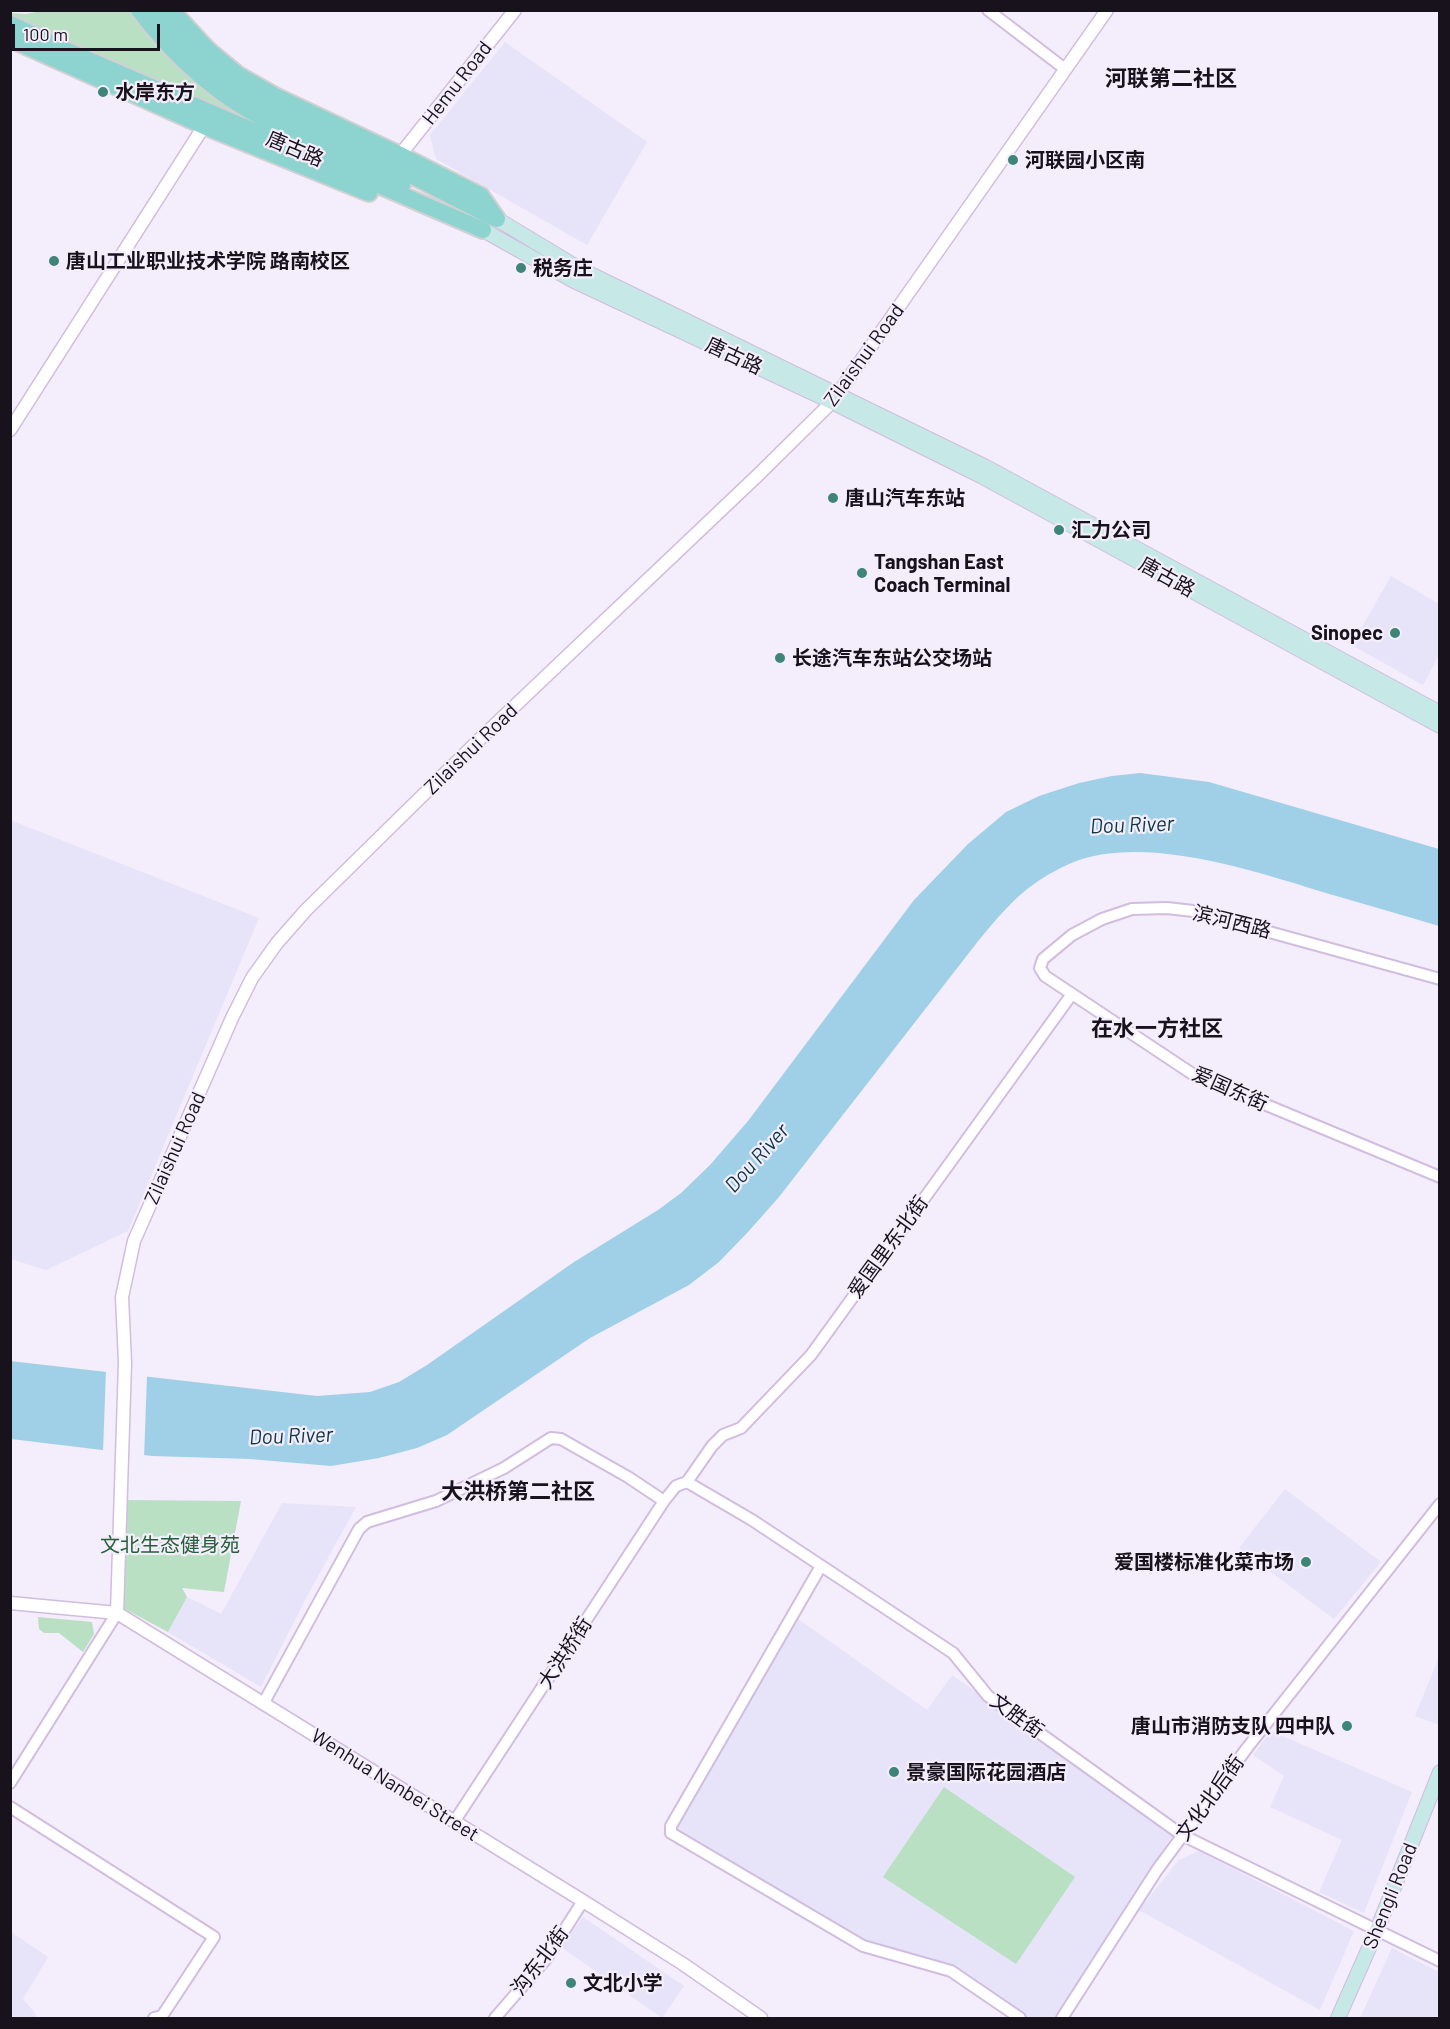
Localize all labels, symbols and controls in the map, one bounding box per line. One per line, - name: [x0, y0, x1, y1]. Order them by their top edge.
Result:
- scale bar: [15, 12, 164, 50]
- text: 100 m: [23, 23, 68, 45]
- street label: Hemu Road: [417, 37, 497, 129]
- district label: 河联第二社区: [1105, 66, 1237, 92]
- place label: 水岸东方: [115, 80, 195, 104]
- marker: 水岸东方: [96, 85, 110, 99]
- street label: 唐古路: [263, 126, 327, 172]
- place label: 河联园小区南: [1025, 148, 1145, 172]
- marker: 河联园小区南: [1006, 153, 1020, 167]
- place label: 唐山工业职业技术学院 路南校区: [66, 249, 350, 273]
- marker: 唐山工业职业技术学院 路南校区: [47, 254, 61, 268]
- place label: 税务庄: [533, 256, 593, 280]
- marker: 税务庄: [514, 261, 528, 275]
- street label: Zilaishui Road: [819, 299, 909, 411]
- street label: 唐古路: [702, 332, 766, 380]
- place label: 唐山汽车东站: [845, 486, 965, 510]
- marker: 唐山汽车东站: [826, 491, 840, 505]
- place label: 汇力公司: [1071, 518, 1151, 542]
- marker: 汇力公司: [1052, 523, 1066, 537]
- place label: Tangshan East Coach Terminal: [874, 550, 1010, 597]
- street label: 唐古路: [1135, 552, 1199, 602]
- marker: Tangshan East Coach Terminal: [855, 566, 869, 580]
- place label: Sinopec: [1311, 621, 1383, 645]
- marker: Sinopec: [1388, 626, 1402, 640]
- place label: 长途汽车东站公交场站: [792, 646, 992, 670]
- marker: 长途汽车东站公交场站: [773, 651, 787, 665]
- street label: Zilaishui Road: [419, 699, 523, 799]
- water label: Dou River: [1090, 811, 1174, 839]
- street label: 滨河西路: [1190, 901, 1274, 943]
- district label: 在水一方社区: [1091, 1016, 1223, 1042]
- street label: 爱国东街: [1189, 1062, 1271, 1116]
- street label: Zilaishui Road: [140, 1088, 210, 1208]
- water label: Dou River: [720, 1118, 794, 1198]
- street label: 爱国里东北街: [843, 1191, 933, 1303]
- water label: Dou River: [249, 1422, 333, 1450]
- district label: 大洪桥第二社区: [441, 1479, 595, 1505]
- park label: 文北生态健身苑: [100, 1533, 240, 1557]
- place label: 爱国楼标准化菜市场: [1114, 1550, 1294, 1574]
- marker: 爱国楼标准化菜市场: [1299, 1555, 1313, 1569]
- street label: 大洪桥街: [533, 1613, 597, 1693]
- street label: 文胜街: [986, 1689, 1048, 1743]
- place label: 唐山市消防支队 四中队: [1131, 1714, 1335, 1738]
- marker: 唐山市消防支队 四中队: [1340, 1719, 1354, 1733]
- street label: Wenhua Nanbei Street: [307, 1724, 483, 1846]
- street label: 文化北后街: [1171, 1750, 1249, 1846]
- place label: 景豪国际花园酒店: [906, 1760, 1066, 1784]
- marker: 景豪国际花园酒店: [887, 1765, 901, 1779]
- street label: Shengli Road: [1358, 1839, 1422, 1953]
- street label: 沟东北街: [506, 1922, 574, 2000]
- place label: 文北小学: [583, 1971, 663, 1995]
- marker: 文北小学: [564, 1976, 578, 1990]

